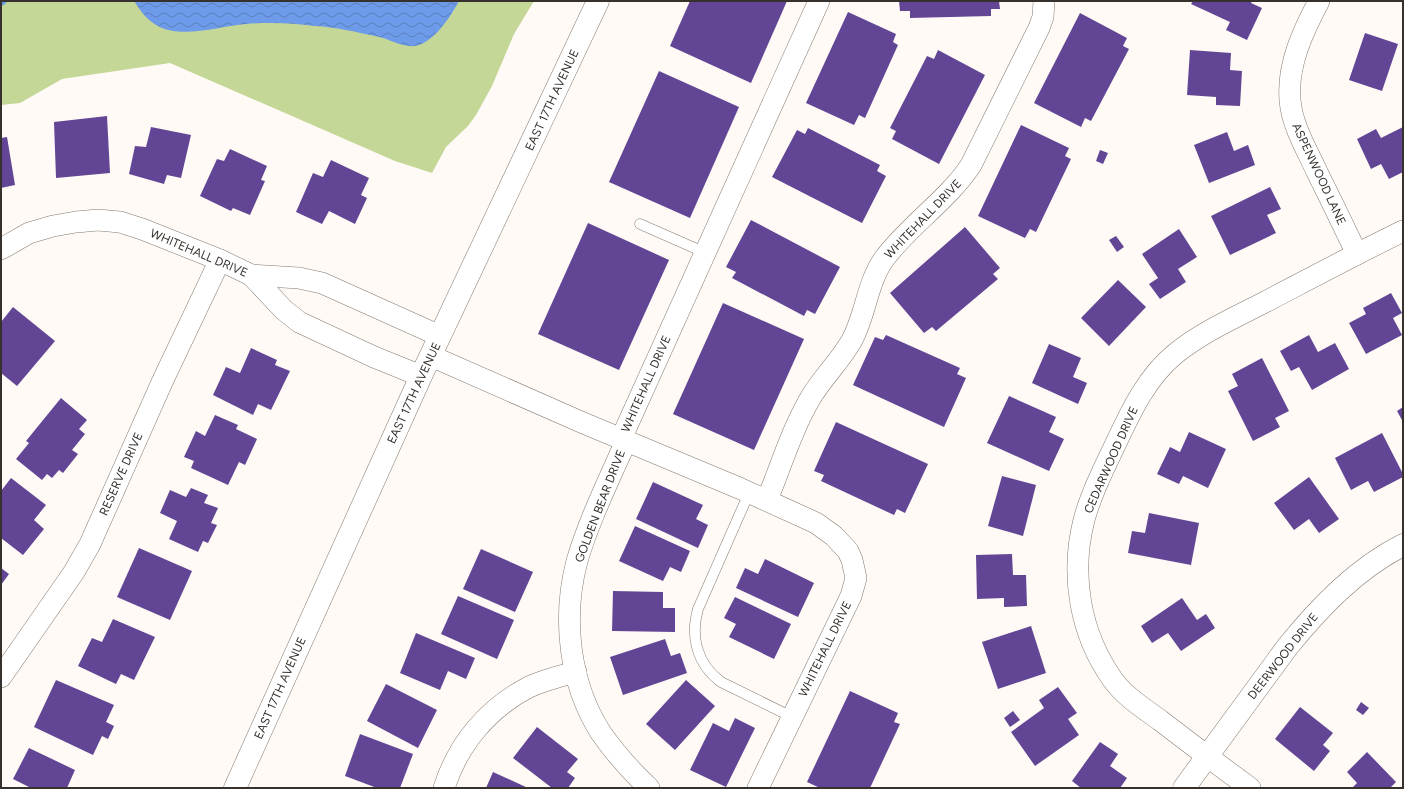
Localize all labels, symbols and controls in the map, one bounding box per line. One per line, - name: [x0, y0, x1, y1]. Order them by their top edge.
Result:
- street label: EAST 17TH AVENUE: [522, 47, 582, 153]
- street label: ASPENWOOD LANE: [1289, 121, 1349, 227]
- street label: WHITEHALL DRIVE: [882, 177, 964, 261]
- street label: WHITEHALL DRIVE: [148, 226, 250, 280]
- street label: WHITEHALL DRIVE: [618, 333, 674, 435]
- street label: EAST 17TH AVENUE: [384, 340, 444, 446]
- street label: CEDARWOOD DRIVE: [1081, 404, 1141, 516]
- street label: RESERVE DRIVE: [96, 430, 146, 518]
- street label: GOLDEN BEAR DRIVE: [572, 448, 628, 564]
- street label: WHITEHALL DRIVE: [796, 599, 854, 699]
- street label: DEERWOOD DRIVE: [1245, 610, 1321, 702]
- street label: EAST 17TH AVENUE: [251, 635, 309, 741]

